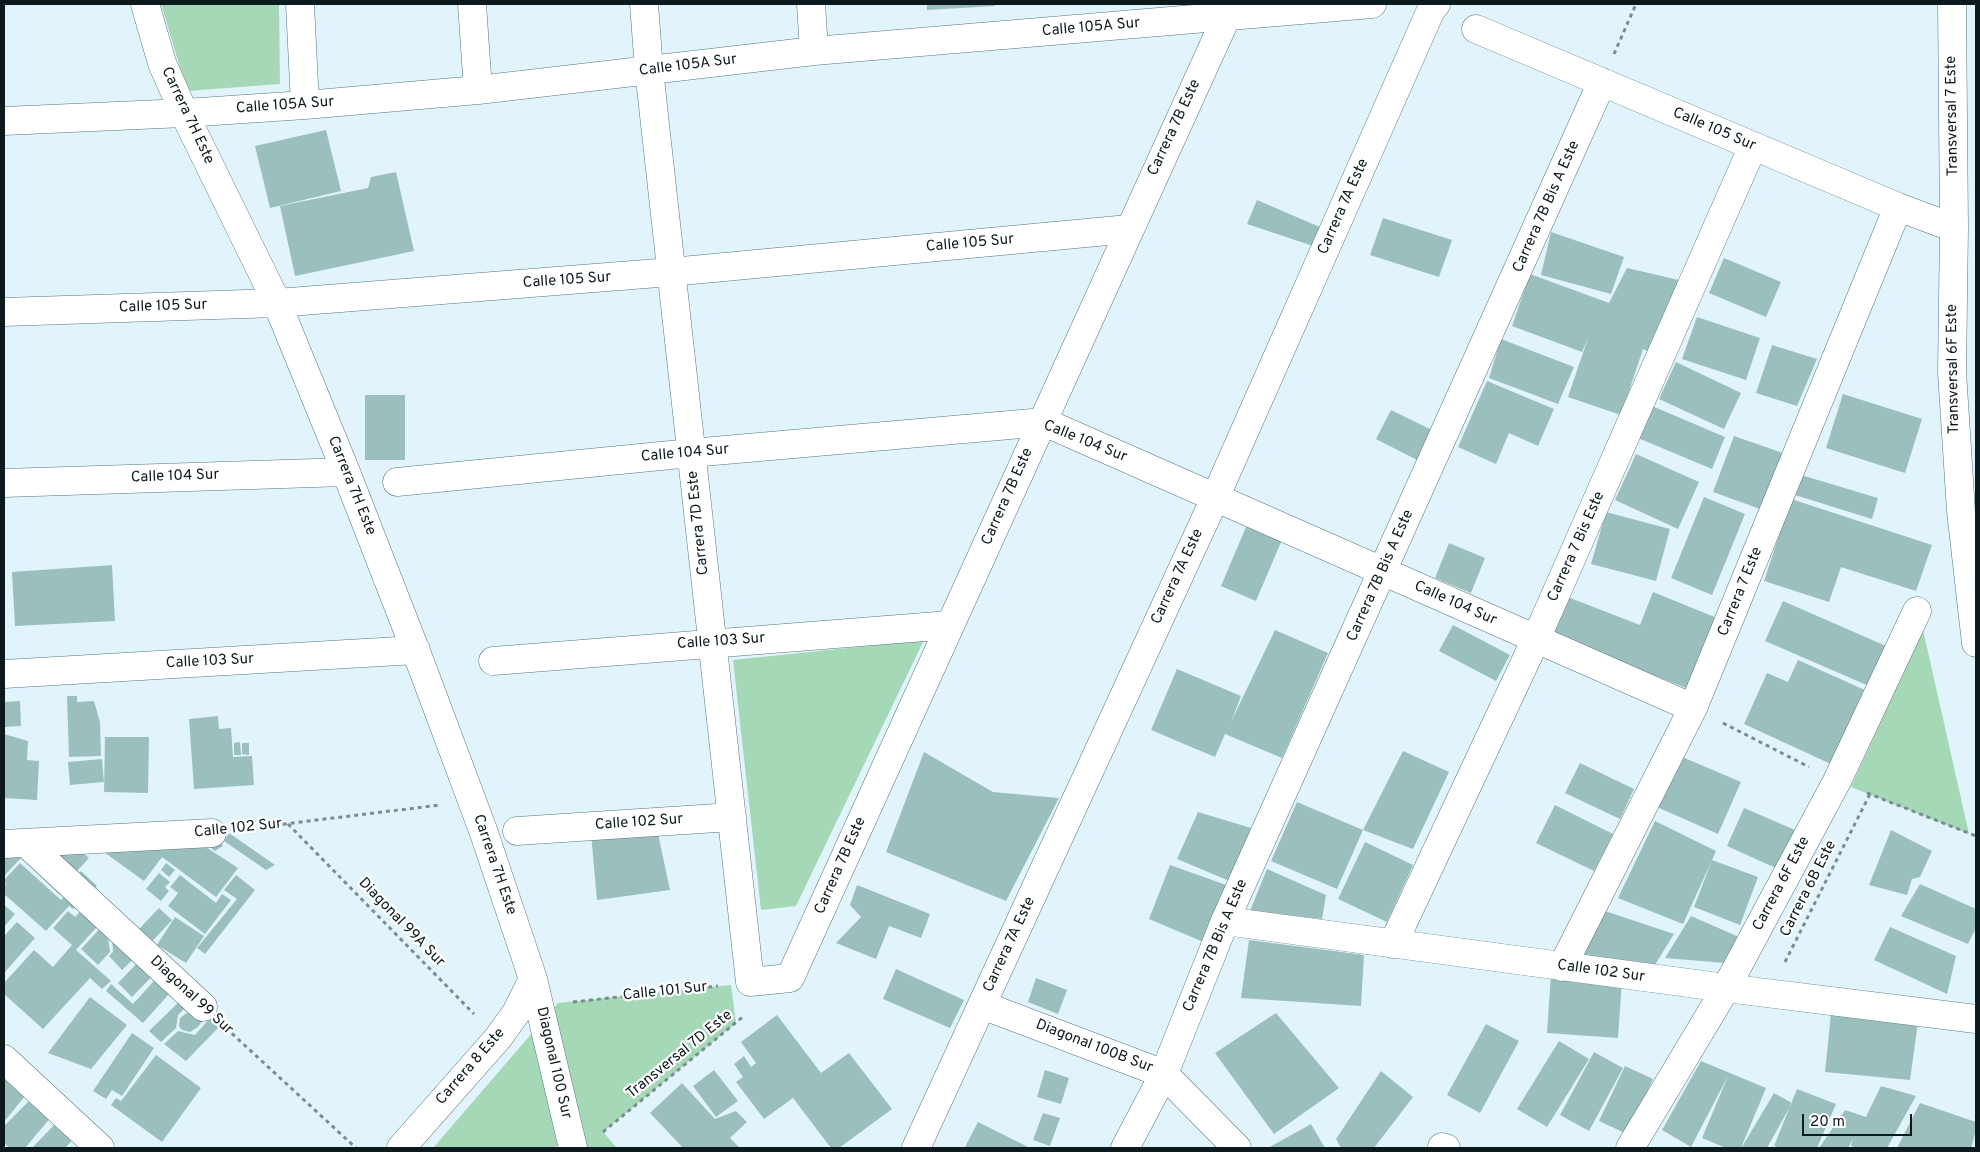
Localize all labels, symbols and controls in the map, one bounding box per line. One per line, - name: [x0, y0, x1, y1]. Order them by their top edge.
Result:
- street label: Calle 105A Sur: [1041, 15, 1141, 41]
- street label: Calle 105A Sur: [638, 51, 738, 81]
- street label: Transversal 7 Este: [1943, 56, 1963, 176]
- street label: Carrera 7H Este: [157, 65, 217, 167]
- street label: Carrera 7B Este: [1145, 77, 1205, 179]
- street label: Calle 105A Sur: [235, 94, 335, 118]
- street label: Calle 105 Sur: [1670, 104, 1758, 156]
- street label: Carrera 7B Bis A Este: [1510, 138, 1584, 276]
- street label: Carrera 7A Este: [1315, 156, 1373, 258]
- street label: Calle 105 Sur: [925, 231, 1015, 257]
- street label: Calle 105 Sur: [522, 269, 612, 293]
- street label: Calle 105 Sur: [118, 296, 208, 318]
- street label: Transversal 6F Este: [1944, 304, 1964, 434]
- street label: Calle 104 Sur: [1041, 417, 1129, 467]
- street label: Carrera 7H Este: [323, 434, 379, 538]
- street label: Calle 104 Sur: [640, 441, 730, 467]
- street label: Carrera 7B Este: [979, 446, 1037, 548]
- street label: Calle 104 Sur: [130, 466, 220, 488]
- street label: Carrera 7D Este: [685, 470, 713, 576]
- street label: Carrera 7 Bis Este: [1545, 489, 1609, 605]
- street label: Carrera 7B Bis A Este: [1344, 507, 1418, 645]
- street label: Carrera 7A Este: [1148, 526, 1208, 628]
- street label: Carrera 7 Este: [1715, 545, 1767, 639]
- street label: Calle 104 Sur: [1411, 578, 1499, 630]
- street label: Calle 103 Sur: [676, 630, 766, 654]
- street label: Calle 103 Sur: [165, 651, 255, 673]
- street label: Calle 102 Sur: [594, 811, 684, 835]
- street label: Carrera 7H Este: [468, 812, 520, 918]
- street label: Calle 102 Sur: [193, 815, 283, 843]
- street label: Carrera 7B Este: [812, 815, 870, 917]
- street label: Carrera 6F Este: [1750, 834, 1814, 934]
- street label: Carrera 6B Este: [1777, 838, 1841, 940]
- street label: Diagonal 99A Sur: [354, 875, 448, 971]
- street label: Carrera 7B Bis A Este: [1180, 877, 1252, 1015]
- street label: Carrera 7A Este: [980, 894, 1040, 996]
- street label: Diagonal 99 Sur: [146, 953, 236, 1039]
- street label: Calle 102 Sur: [1556, 957, 1646, 987]
- street label: Calle 101 Sur: [622, 979, 708, 1005]
- street label: Diagonal 100 Sur: [531, 1005, 575, 1121]
- street label: Transversal 7D Este: [624, 1007, 736, 1103]
- street label: Diagonal 100B Sur: [1033, 1016, 1155, 1078]
- street label: Carrera 8 Este: [433, 1025, 509, 1109]
- scale bar: [1805, 1104, 1915, 1136]
- text: 20 m: [1810, 1113, 1845, 1132]

